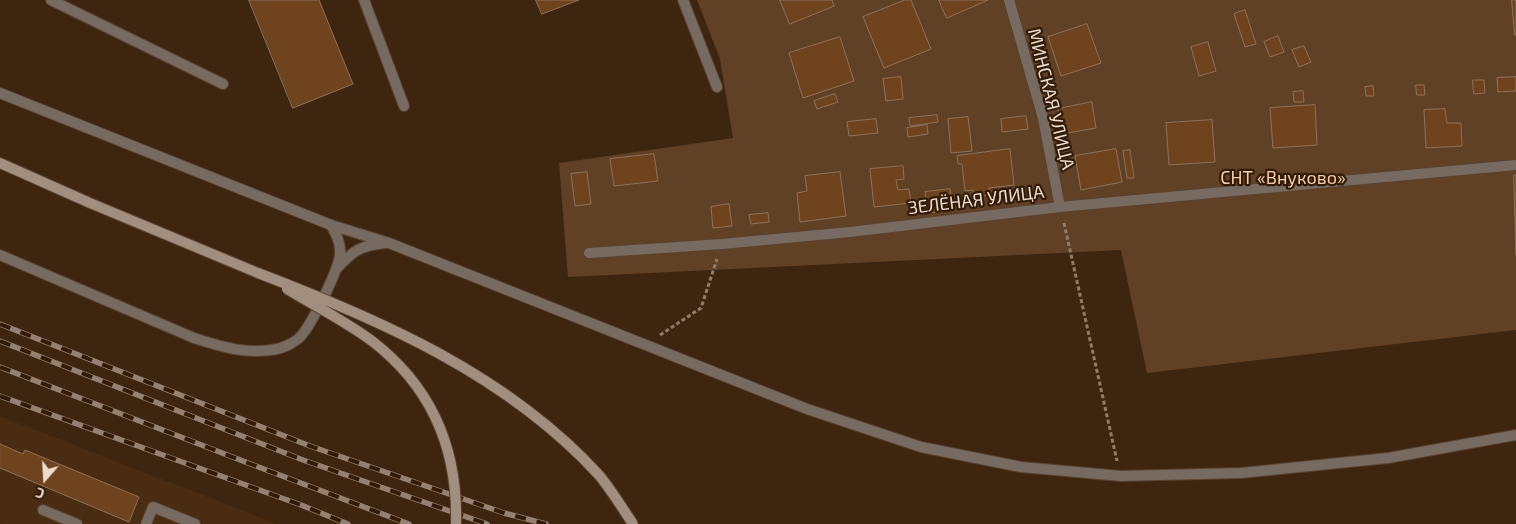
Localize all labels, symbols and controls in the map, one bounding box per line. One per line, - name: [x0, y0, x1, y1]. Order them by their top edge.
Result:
- street label: МИНСКАЯ УЛИЦА: [1023, 26, 1079, 172]
- park label: СНТ «Внуково»: [1220, 167, 1346, 189]
- street label: ЗЕЛЁНАЯ УЛИЦА: [907, 181, 1045, 219]
- north arrow: [20, 454, 70, 504]
- text: С: [33, 484, 47, 503]

